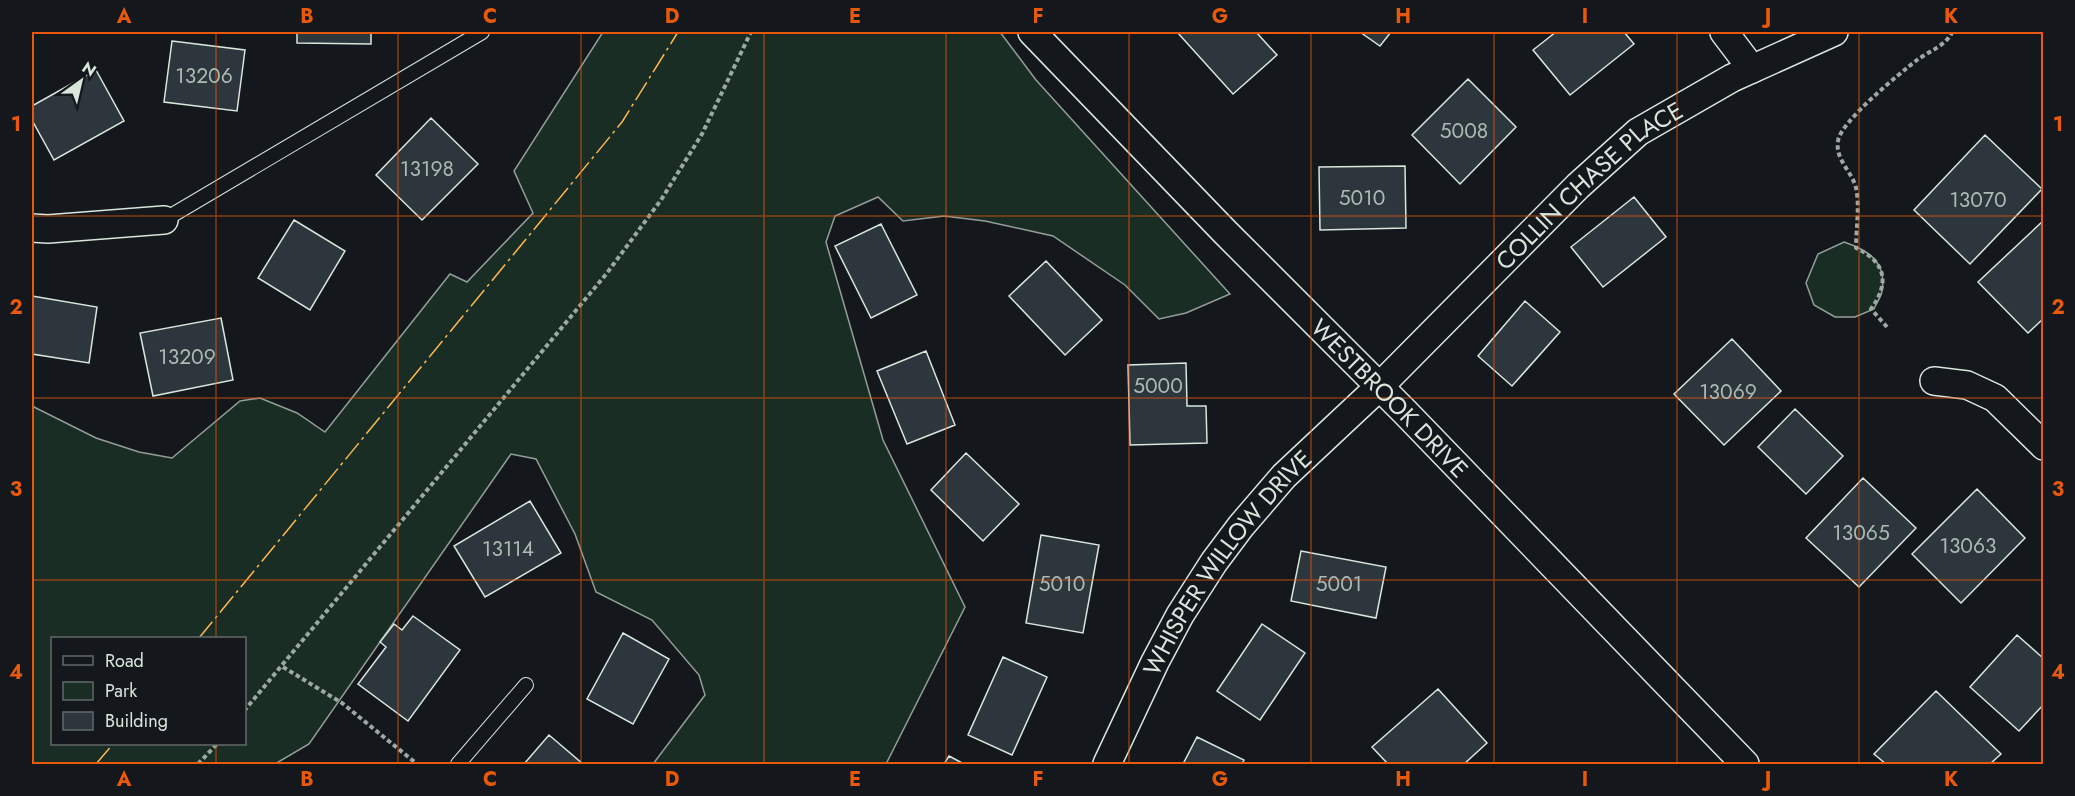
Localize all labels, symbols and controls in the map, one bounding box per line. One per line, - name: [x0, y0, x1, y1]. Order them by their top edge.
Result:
- text: A: [116, 2, 132, 31]
- text: B: [300, 2, 314, 31]
- text: C: [483, 2, 497, 31]
- text: D: [665, 2, 679, 31]
- text: E: [849, 2, 861, 31]
- text: F: [1032, 2, 1044, 31]
- text: G: [1212, 2, 1228, 31]
- text: H: [1395, 2, 1411, 31]
- text: I: [1582, 2, 1588, 31]
- text: J: [1761, 2, 1771, 31]
- text: K: [1944, 2, 1958, 31]
- north arrow: [51, 51, 111, 111]
- text: N: [77, 56, 101, 82]
- house number: 13206: [175, 61, 233, 91]
- street label: COLLIN CHASE PLACE: [1487, 92, 1689, 278]
- text: 1: [11, 110, 21, 139]
- text: 1: [2053, 110, 2063, 139]
- house number: 5008: [1440, 116, 1488, 146]
- house number: 13198: [400, 154, 454, 184]
- house number: 5010: [1339, 183, 1385, 213]
- house number: 13070: [1949, 185, 2007, 215]
- text: 2: [9, 293, 23, 322]
- text: 2: [2051, 293, 2065, 322]
- street label: WESTBROOK DRIVE: [1303, 310, 1477, 486]
- house number: 13209: [158, 342, 216, 372]
- house number: 5000: [1133, 371, 1183, 401]
- house number: 13069: [1699, 377, 1757, 407]
- street label: WHISPER WILLOW DRIVE: [1134, 441, 1319, 681]
- text: 3: [10, 475, 22, 504]
- text: 3: [2052, 475, 2064, 504]
- house number: 13065: [1832, 518, 1890, 548]
- house number: 13063: [1939, 531, 1997, 561]
- house number: 13114: [482, 534, 534, 564]
- house number: 5010: [1039, 569, 1085, 599]
- house number: 5001: [1316, 569, 1362, 599]
- legend: [51, 637, 246, 745]
- text: Road: [105, 648, 144, 674]
- text: 4: [9, 658, 23, 687]
- text: 4: [2051, 658, 2065, 687]
- text: Park: [105, 678, 137, 704]
- text: Building: [105, 708, 168, 734]
- text: A: [116, 765, 132, 794]
- text: B: [300, 765, 314, 794]
- text: C: [483, 765, 497, 794]
- text: D: [665, 765, 679, 794]
- text: E: [849, 765, 861, 794]
- text: F: [1032, 765, 1044, 794]
- text: G: [1212, 765, 1228, 794]
- text: H: [1395, 765, 1411, 794]
- text: I: [1582, 765, 1588, 794]
- text: J: [1761, 765, 1771, 794]
- text: K: [1944, 765, 1958, 794]

